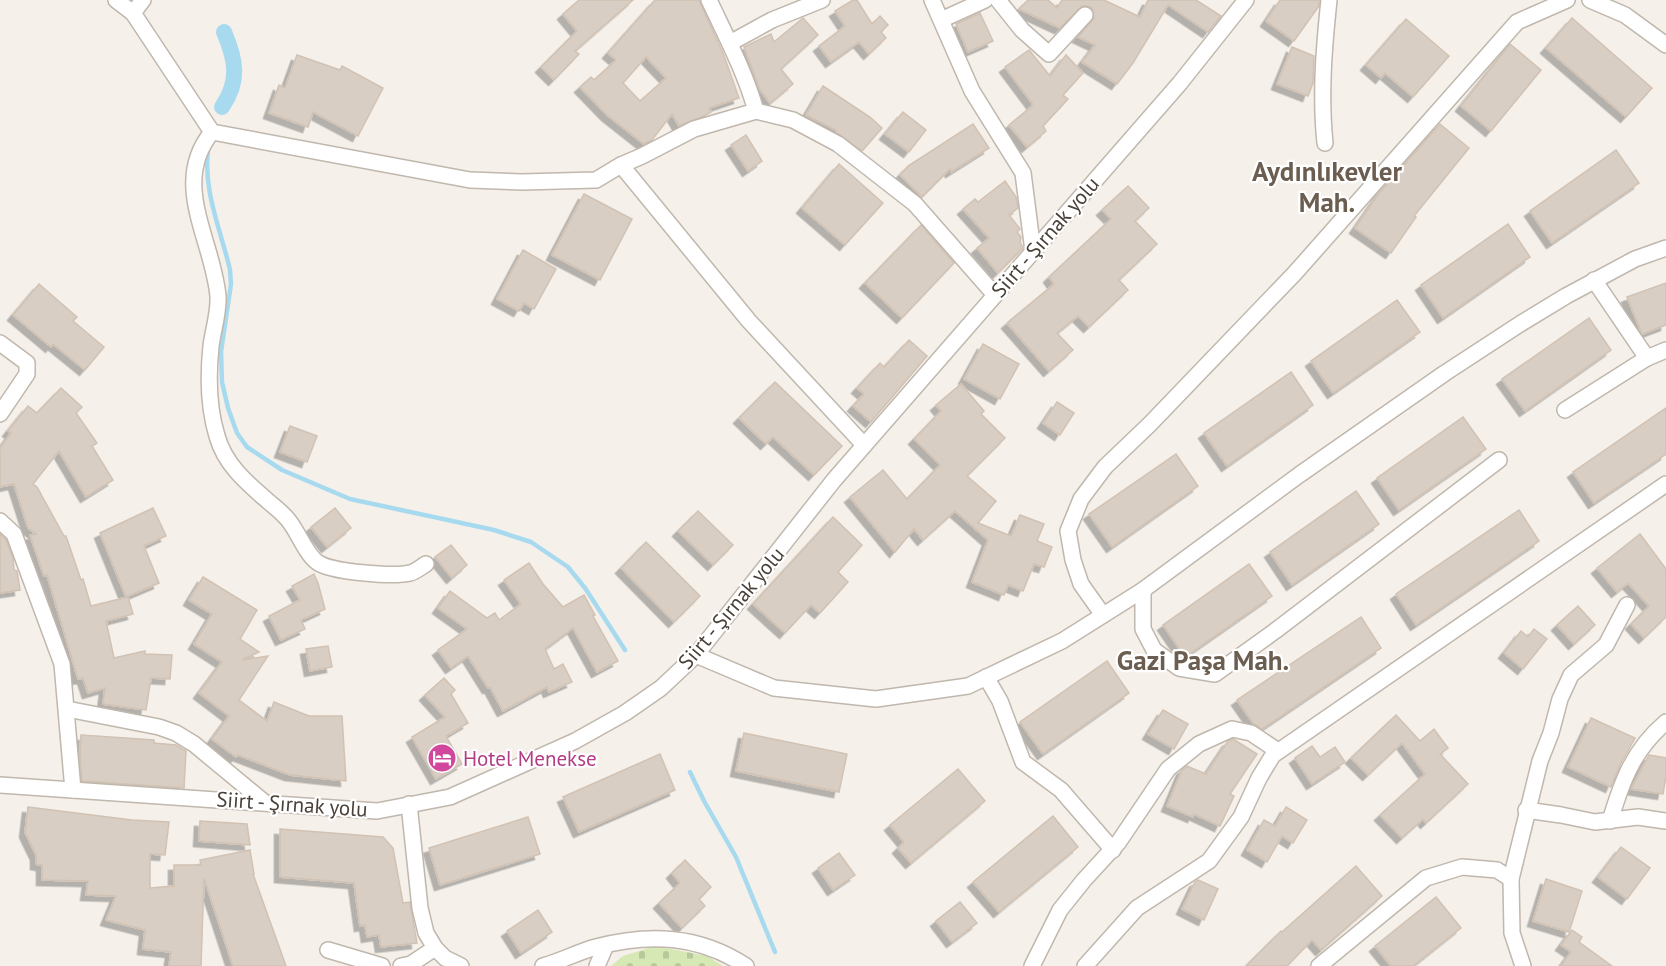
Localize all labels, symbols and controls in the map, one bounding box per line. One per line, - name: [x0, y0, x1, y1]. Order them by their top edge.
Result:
- district label: Aydınlıkevler Mah.: [1252, 154, 1402, 219]
- street label: Siirt - Şırnak yolu: [985, 171, 1105, 303]
- street label: Siirt - Şırnak yolu: [672, 541, 790, 675]
- district label: Gazi Paşa Mah.: [1117, 643, 1289, 677]
- hotel icon: Hotel Menekse: [426, 742, 458, 774]
- place label: Hotel Menekse: [463, 745, 597, 772]
- street label: Siirt - Şırnak yolu: [215, 785, 369, 823]

